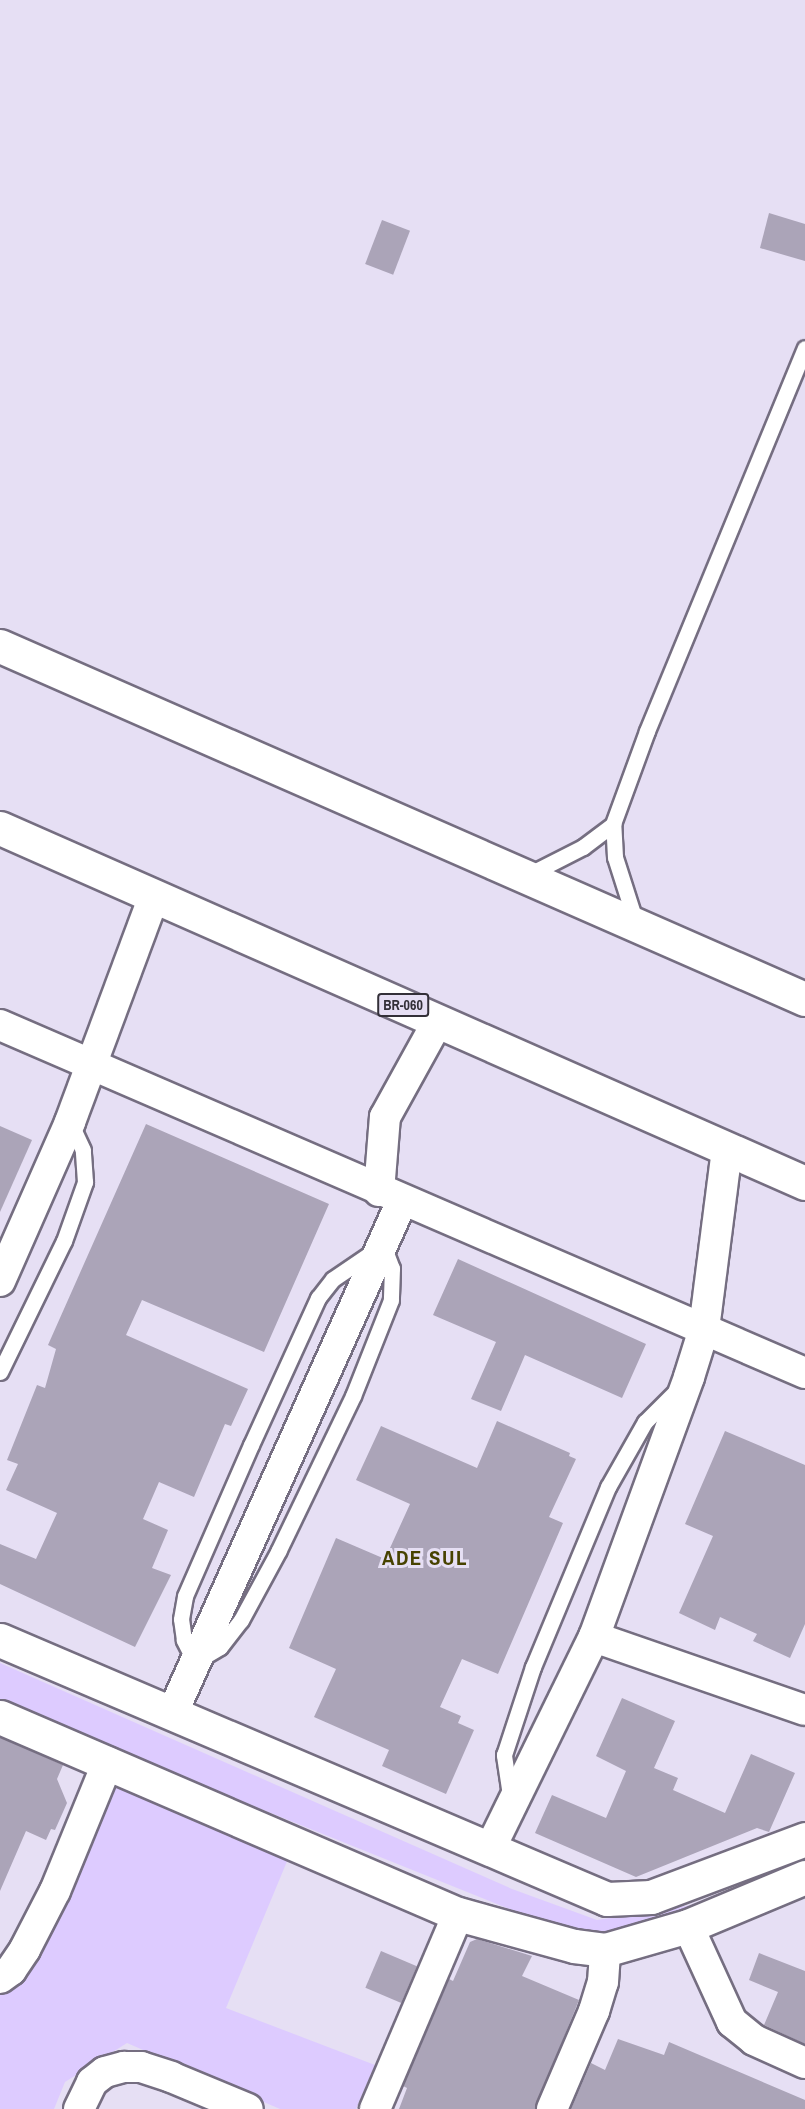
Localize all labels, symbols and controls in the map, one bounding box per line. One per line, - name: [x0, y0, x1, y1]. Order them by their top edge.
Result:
- road number: BR-060: [376, 994, 430, 1016]
- district label: ADE SUL: [382, 1545, 468, 1571]

